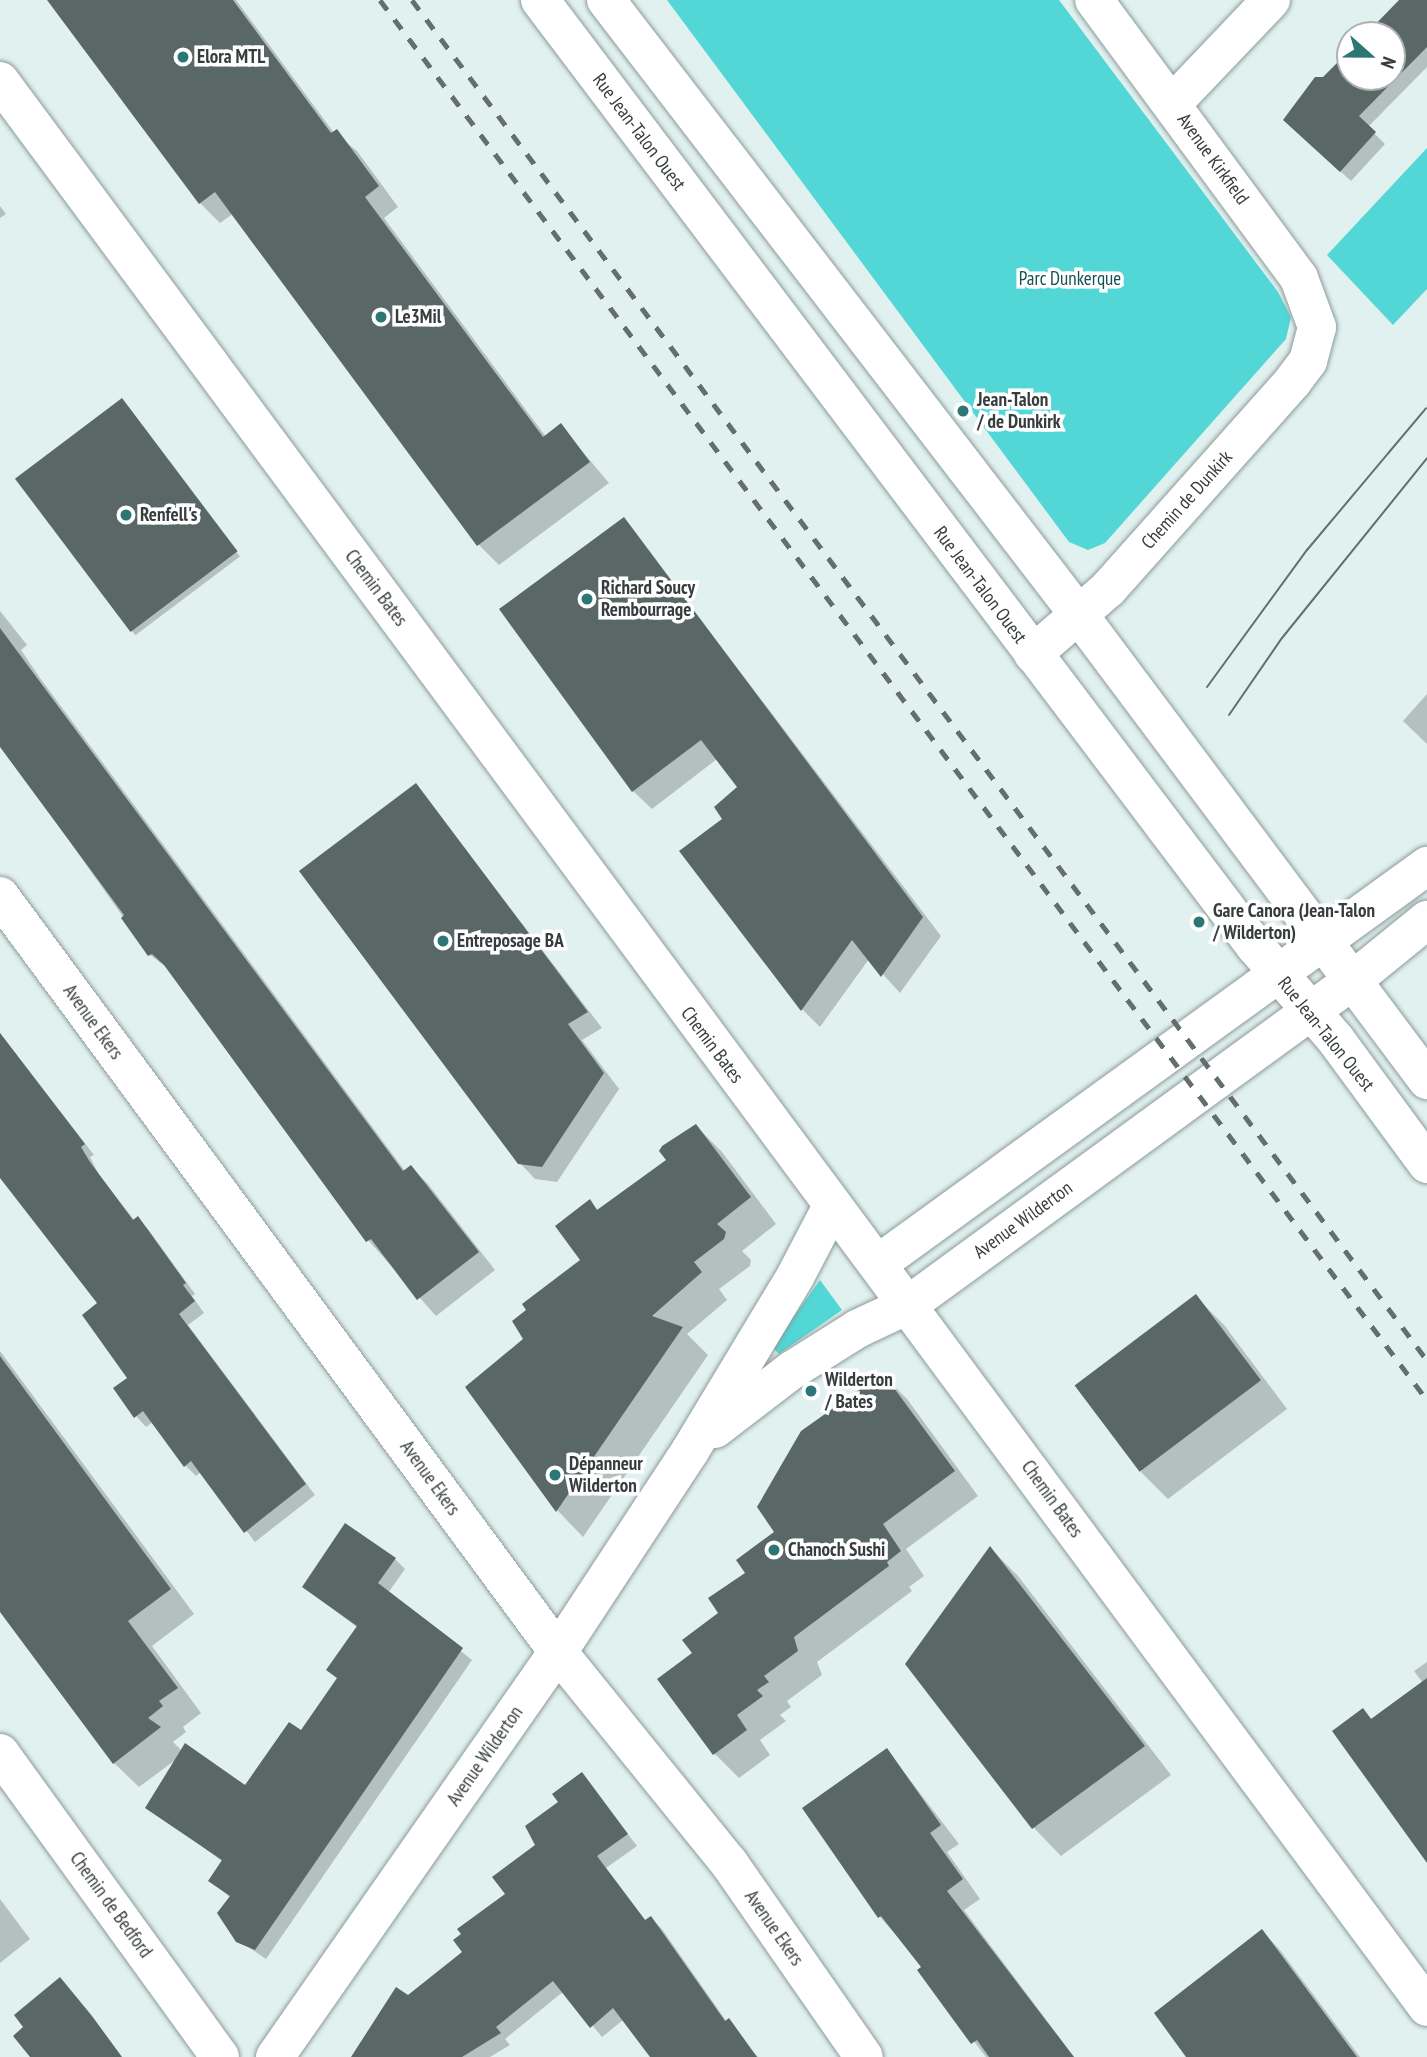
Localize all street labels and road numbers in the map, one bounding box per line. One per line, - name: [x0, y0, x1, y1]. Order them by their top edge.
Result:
- street label: Rue Jean-Talon Ouest: [588, 69, 690, 195]
- street label: Avenue Kirkfield: [1172, 109, 1254, 209]
- street label: Chemin de Dunkirk: [1137, 446, 1237, 554]
- street label: Rue Jean-Talon Ouest: [929, 522, 1031, 648]
- street label: Chemin Bates: [340, 545, 412, 631]
- street label: Rue Jean-Talon Ouest: [1273, 972, 1379, 1096]
- street label: Avenue Ekers: [58, 980, 128, 1064]
- street label: Chemin Bates: [676, 1002, 748, 1088]
- street label: Avenue Wilderton: [969, 1176, 1077, 1264]
- street label: Avenue Ekers: [395, 1436, 465, 1520]
- street label: Chemin Bates: [1016, 1456, 1088, 1542]
- street label: Avenue Wilderton: [442, 1702, 528, 1810]
- street label: Chemin de Bedford: [65, 1848, 157, 1962]
- street label: Avenue Ekers: [740, 1886, 808, 1970]

